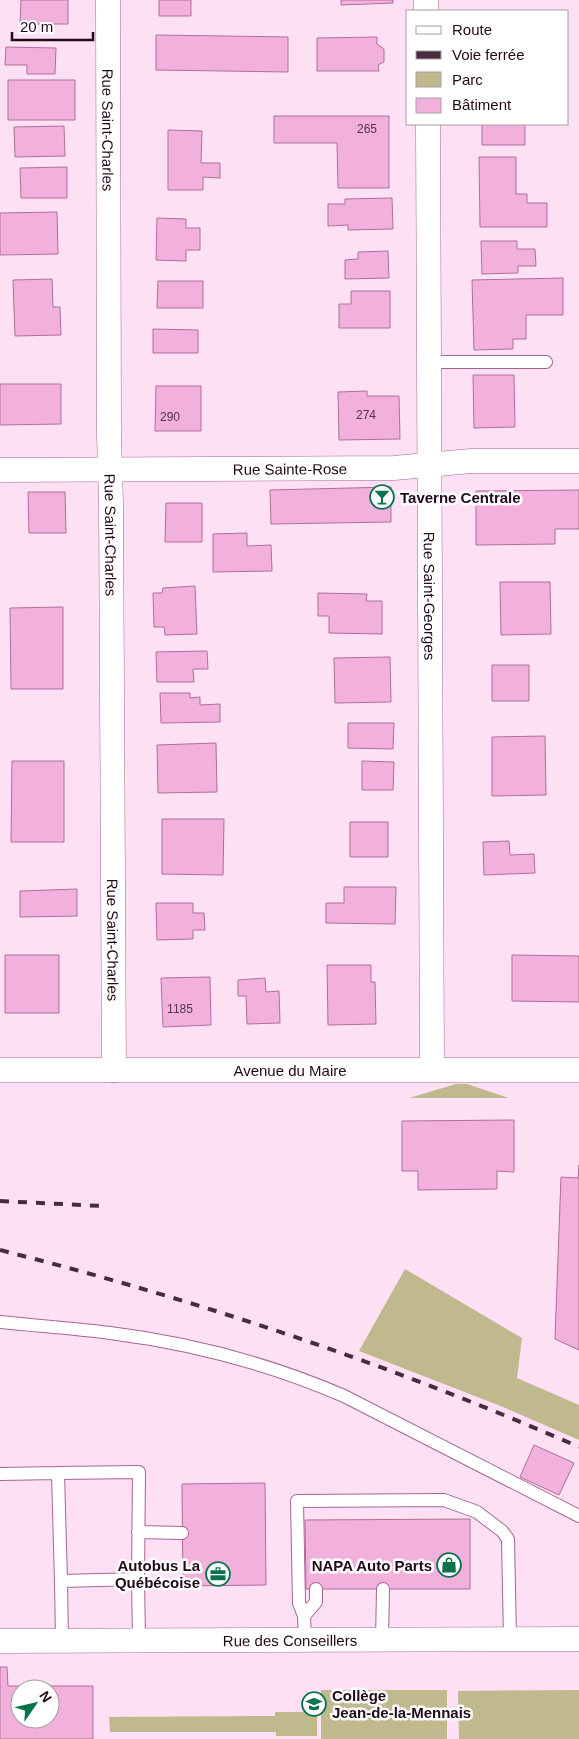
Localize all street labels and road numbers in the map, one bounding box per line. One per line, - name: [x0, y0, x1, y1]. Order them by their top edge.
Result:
- street label: Rue Saint-Charles: [100, 69, 117, 191]
- street label: Rue Sainte-Rose: [233, 460, 347, 477]
- street label: Rue Saint-Charles: [102, 473, 120, 596]
- street label: Rue Saint-Georges: [421, 532, 439, 660]
- street label: Rue Saint-Charles: [104, 879, 122, 1001]
- street label: Avenue du Maire: [233, 1062, 347, 1079]
- street label: Rue des Conseillers: [223, 1631, 357, 1649]

